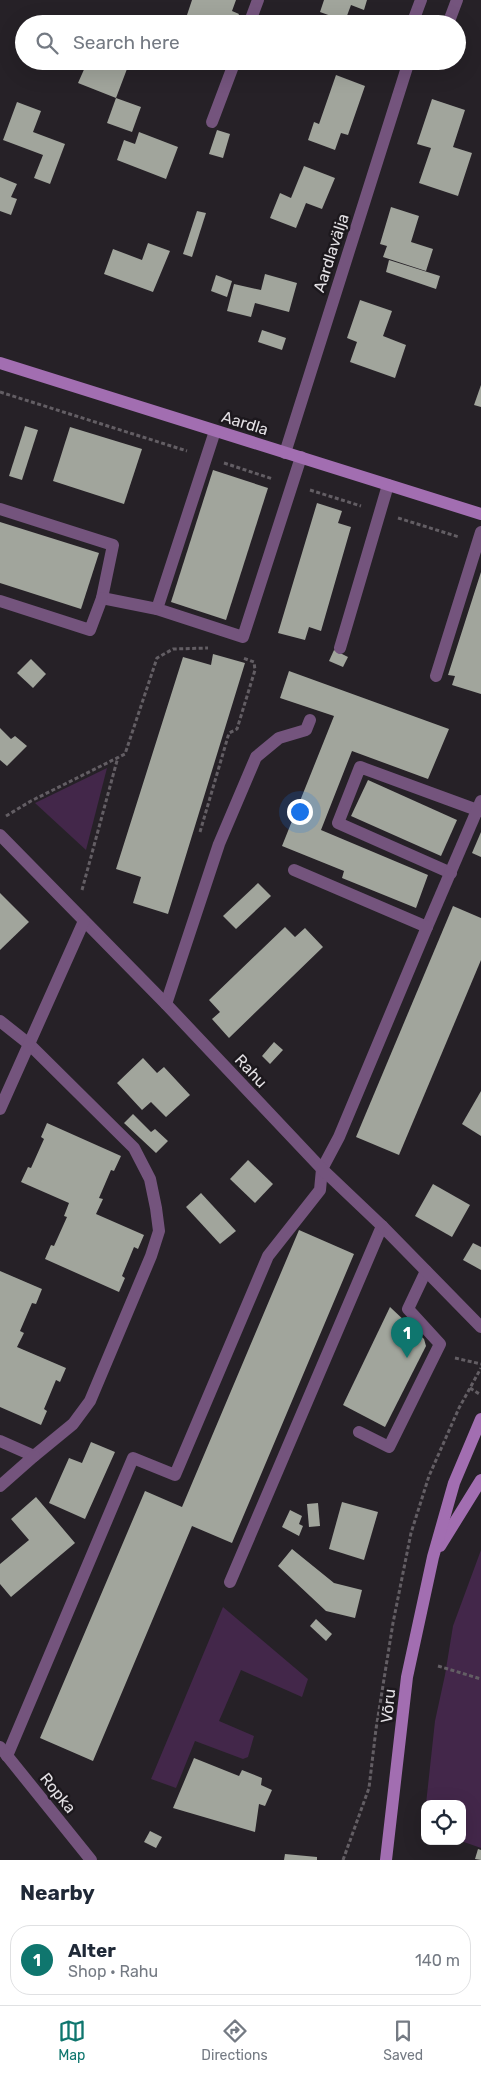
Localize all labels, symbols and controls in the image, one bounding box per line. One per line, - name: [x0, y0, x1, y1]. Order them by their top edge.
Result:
- search box: [15, 15, 466, 70]
- icon: search: [33, 29, 61, 57]
- text: Search here: [73, 31, 180, 54]
- street label: Aardlavälja: [309, 211, 353, 295]
- street label: Aardla: [219, 407, 271, 439]
- your location: [287, 799, 313, 825]
- street label: Rahu: [231, 1050, 271, 1092]
- pin: 1: [391, 1317, 423, 1358]
- street label: Võru: [377, 1688, 399, 1724]
- street label: Ropka: [36, 1769, 80, 1817]
- map controls: [421, 1800, 466, 1845]
- button: locate: [421, 1800, 466, 1845]
- text: Nearby: [20, 1880, 95, 1905]
- text: Alter: [68, 1939, 116, 1962]
- text: 1: [33, 1951, 41, 1970]
- text: 140 m: [415, 1951, 460, 1970]
- text: Shop · Rahu: [68, 1962, 158, 1981]
- tab: Map: [58, 2017, 86, 2064]
- tab: Directions: [201, 2017, 268, 2064]
- tab: Saved: [383, 2017, 423, 2064]

